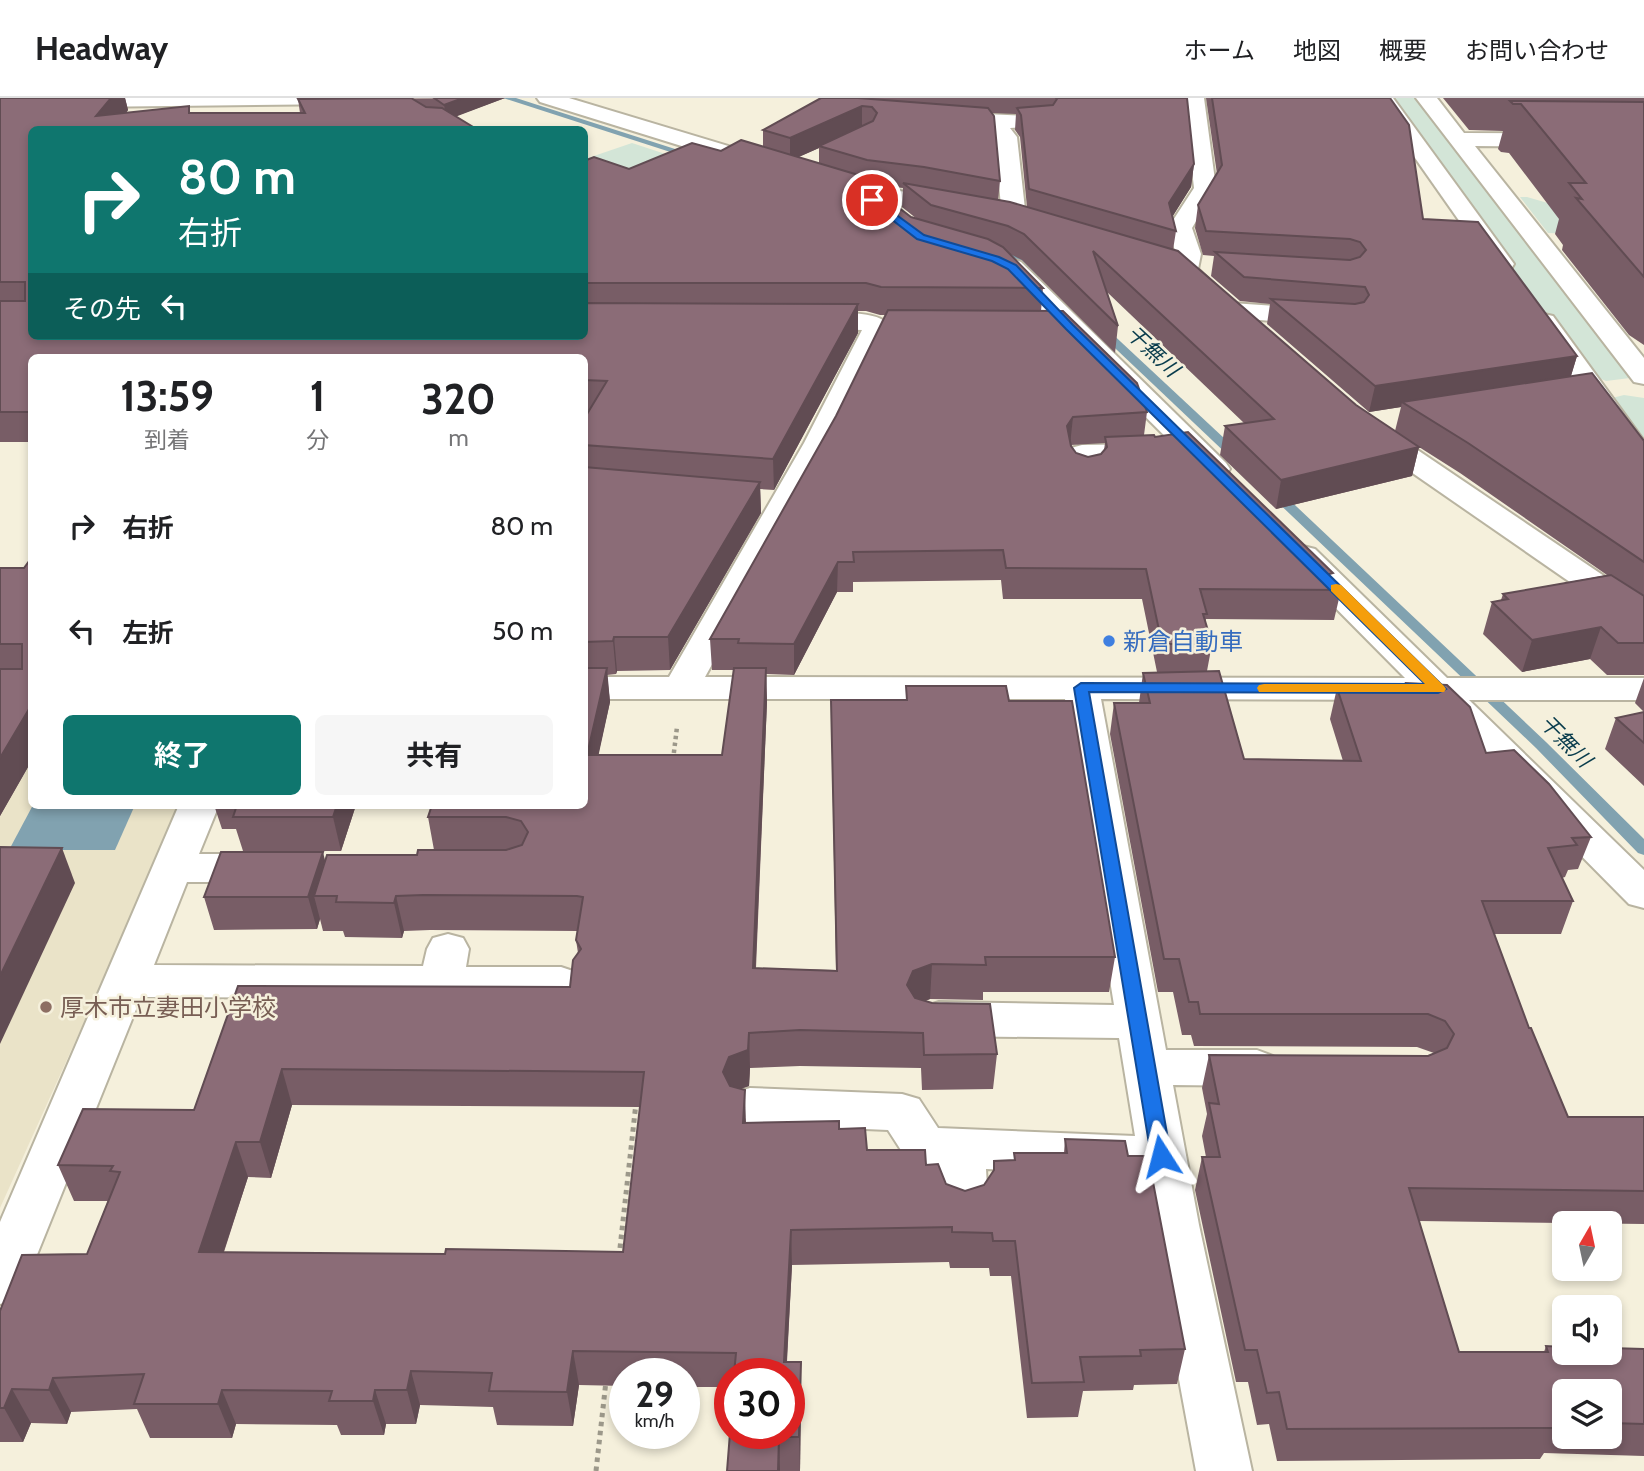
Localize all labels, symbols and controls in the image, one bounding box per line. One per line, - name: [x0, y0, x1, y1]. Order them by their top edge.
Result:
- text: Headway: [35, 28, 168, 68]
- text: ホーム: [1184, 36, 1255, 65]
- text: 地図: [1293, 36, 1341, 65]
- text: 概要: [1379, 36, 1427, 65]
- text: お問い合わせ: [1465, 36, 1609, 65]
- text: 80 m: [178, 147, 296, 206]
- icon: right: [63, 154, 154, 245]
- pin: [842, 170, 902, 230]
- icon: arrive: [853, 181, 891, 219]
- text: 右折: [178, 213, 242, 252]
- icon: left: [155, 287, 193, 325]
- text: その先: [63, 293, 141, 325]
- water label: 干無川: [1121, 320, 1186, 383]
- text: 13:59: [120, 370, 214, 422]
- text: 1: [310, 370, 325, 422]
- text: 320: [421, 373, 496, 425]
- text: m: [448, 424, 469, 452]
- text: 到着: [144, 426, 190, 454]
- text: 分: [306, 426, 329, 454]
- icon: right: [63, 507, 101, 545]
- text: 80 m: [490, 510, 553, 542]
- text: 右折: [122, 512, 174, 544]
- icon: left: [63, 612, 101, 650]
- text: 50 m: [492, 615, 553, 647]
- text: 左折: [122, 617, 174, 649]
- place label: 新倉自動車: [1123, 627, 1243, 656]
- marker: 新倉自動車: [1101, 633, 1117, 649]
- water label: 干無川: [1535, 710, 1599, 774]
- button: 終了: [63, 715, 301, 795]
- button: 共有: [315, 715, 553, 795]
- place label: 厚木市立妻田小学校: [60, 993, 276, 1022]
- marker: 厚木市立妻田小学校: [38, 999, 54, 1015]
- position arrow: [1124, 1119, 1198, 1193]
- north arrow: [1552, 1211, 1622, 1281]
- map controls: [1552, 1211, 1622, 1449]
- button: sound: [1552, 1295, 1622, 1365]
- speed limit sign: 30: [714, 1358, 805, 1449]
- text: 29: [635, 1373, 674, 1416]
- button: layers: [1552, 1379, 1622, 1449]
- text: km/h: [635, 1410, 674, 1432]

